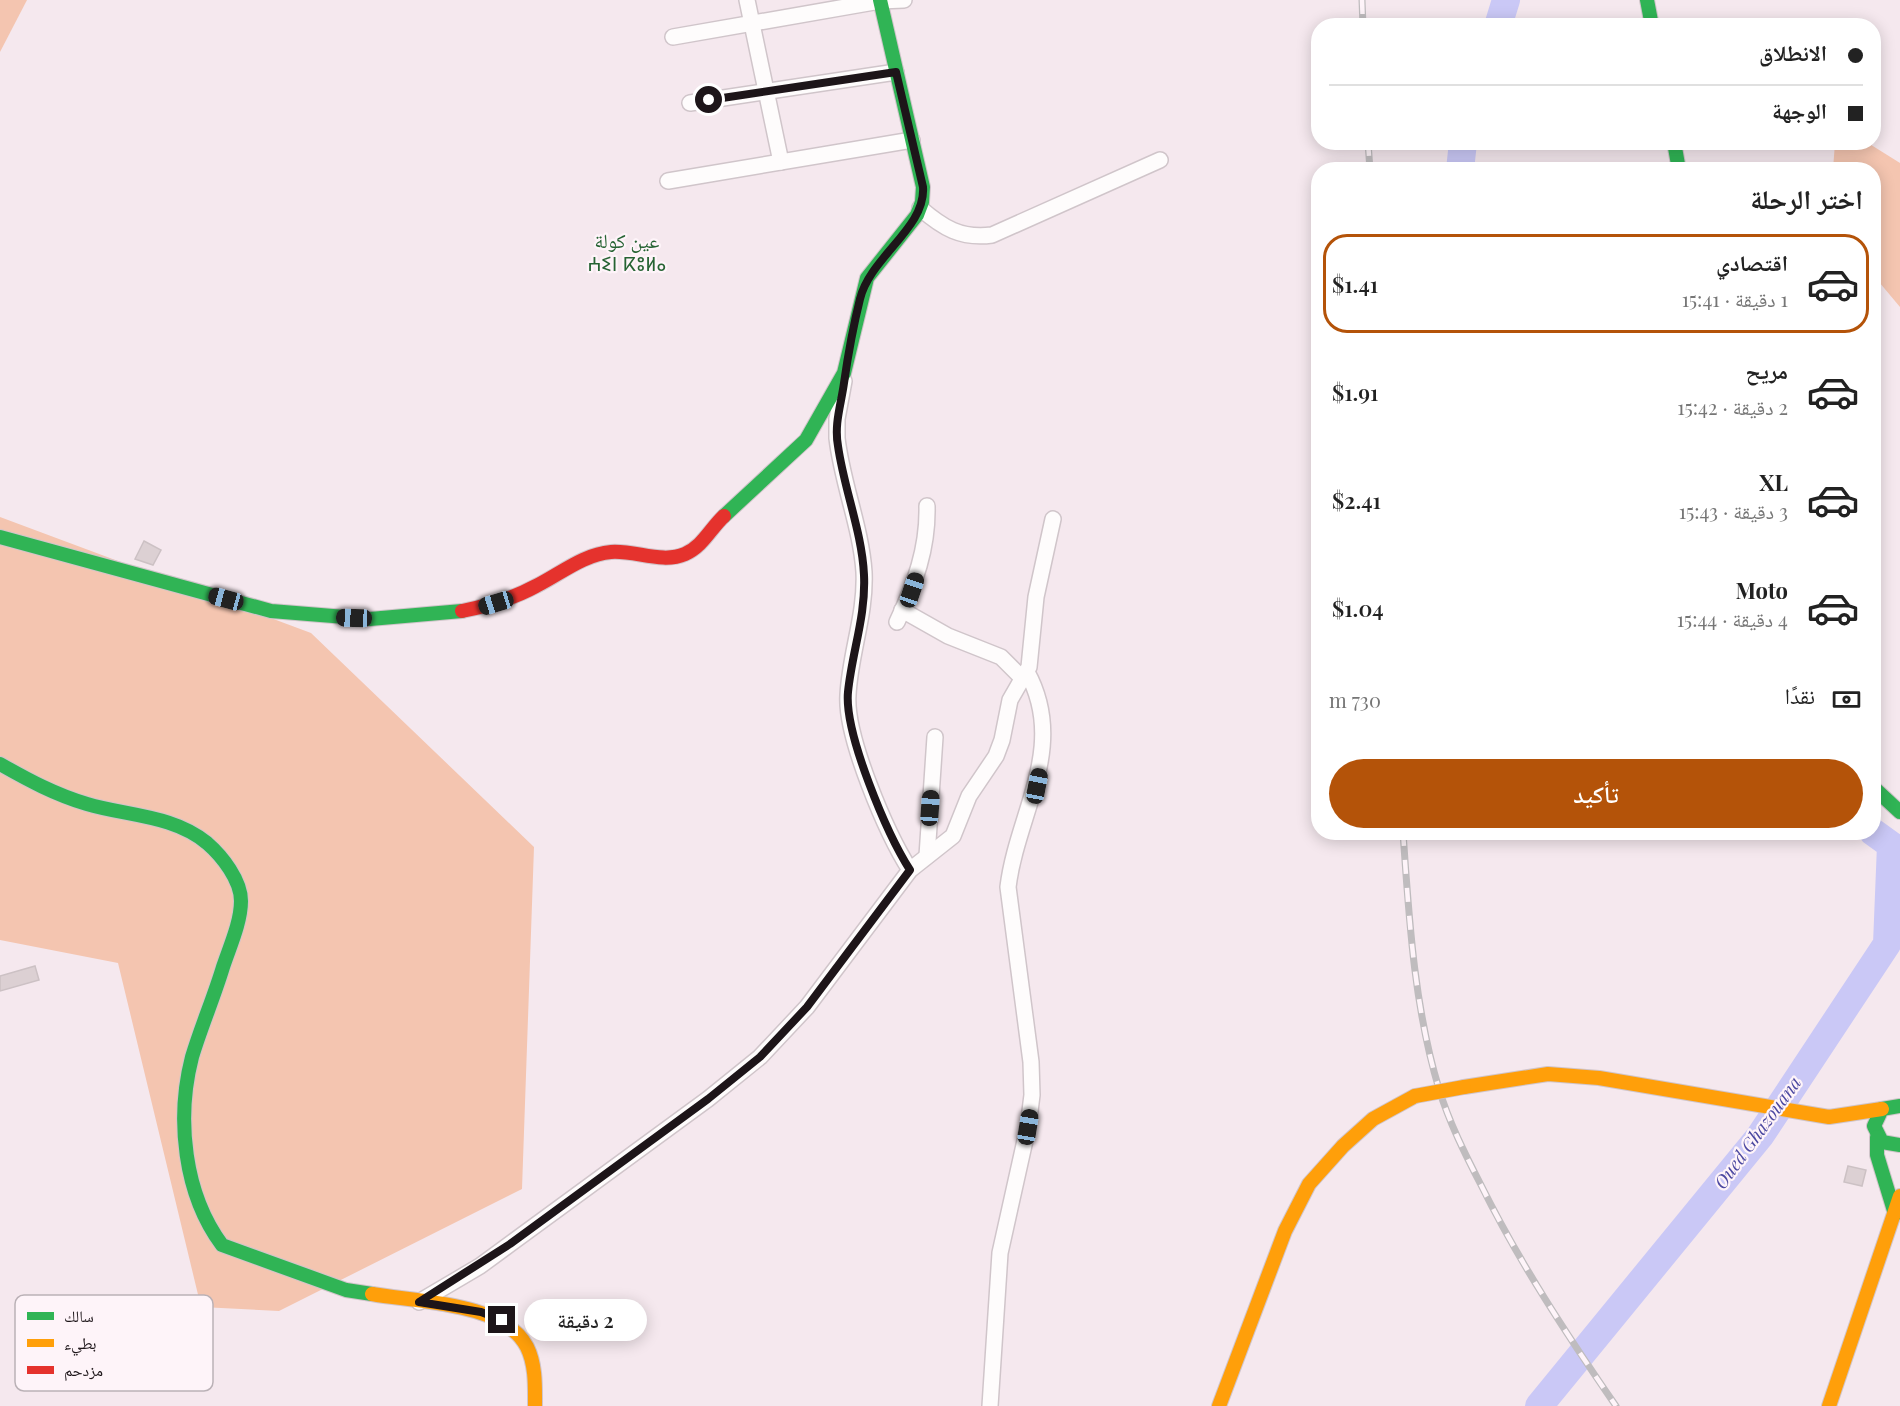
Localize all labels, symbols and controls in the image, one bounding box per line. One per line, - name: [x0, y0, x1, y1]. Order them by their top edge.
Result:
- text: الانطلاق: [1759, 37, 1827, 67]
- route start: [695, 86, 722, 113]
- text: الوجهة: [1772, 95, 1827, 125]
- text: اختر الرحلة: [1750, 180, 1863, 216]
- district label: عين كولة ⵄⵉⵏ ⴽⵓⵍⴰ: [588, 226, 666, 276]
- text: اقتصادي: [1716, 247, 1788, 277]
- icon: car: [1806, 257, 1860, 311]
- text: $1.41: [1332, 269, 1378, 299]
- text: 1 دقيقة · 15:41: [1682, 285, 1788, 312]
- text: مريح: [1745, 355, 1788, 385]
- icon: car: [1806, 365, 1860, 419]
- text: $1.91: [1332, 377, 1378, 407]
- text: 2 دقيقة · 15:42: [1677, 393, 1788, 420]
- text: XL: [1759, 467, 1788, 497]
- icon: car: [1806, 473, 1860, 527]
- text: $2.41: [1332, 485, 1381, 515]
- text: 3 دقيقة · 15:43: [1679, 497, 1788, 524]
- car: [898, 570, 926, 610]
- text: Moto: [1736, 575, 1788, 605]
- icon: car: [1806, 581, 1860, 635]
- car: [206, 586, 246, 612]
- car: [476, 589, 516, 617]
- text: $1.04: [1332, 593, 1384, 623]
- text: 4 دقيقة · 15:44: [1677, 605, 1788, 632]
- car: [336, 608, 372, 628]
- text: نقدًا: [1785, 680, 1815, 710]
- icon: cash: [1830, 683, 1863, 716]
- text: 730 m: [1329, 686, 1381, 713]
- button: تأكيد: [1329, 759, 1863, 828]
- car: [1025, 767, 1049, 805]
- car: [920, 789, 940, 827]
- water label: Oued Ghazouana: [1708, 1071, 1806, 1193]
- car: [1016, 1108, 1040, 1146]
- legend: [15, 1295, 213, 1391]
- callout: 2 دقيقة: [523, 1299, 646, 1341]
- text: سالك: [64, 1305, 94, 1326]
- route end: [488, 1306, 515, 1333]
- text: 2 دقيقة: [557, 1306, 614, 1333]
- text: بطيء: [64, 1332, 96, 1356]
- text: مزدحم: [64, 1359, 103, 1381]

